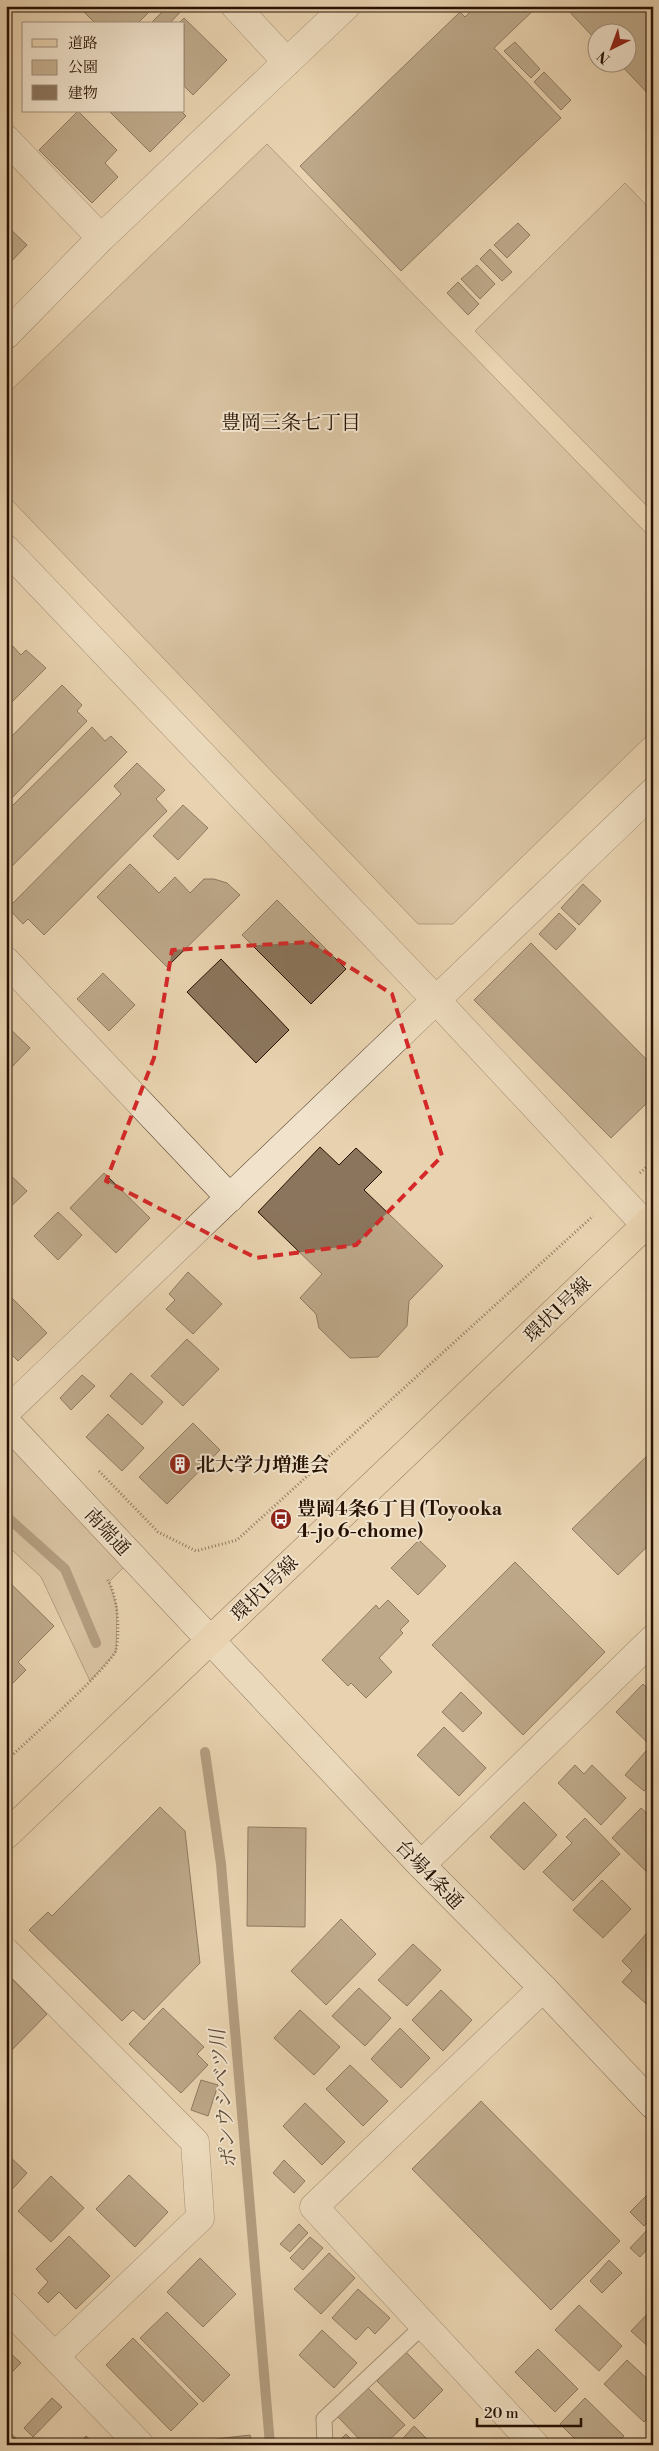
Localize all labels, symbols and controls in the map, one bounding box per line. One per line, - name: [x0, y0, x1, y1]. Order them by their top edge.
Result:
- legend: [22, 22, 185, 112]
- north arrow: [586, 22, 636, 72]
- text: 道路: [68, 34, 98, 53]
- text: N: [594, 47, 614, 67]
- text: 公園: [68, 58, 98, 77]
- text: 建物: [68, 84, 98, 103]
- district label: 豊岡三条七丁目: [221, 411, 361, 436]
- street label: 環状1号線: [519, 1272, 596, 1348]
- building icon: 北大学力増進会: [168, 1452, 192, 1476]
- place label: 北大学力増進会: [196, 1453, 329, 1477]
- place label: 豊岡4条6丁目 (Toyooka 4-jo 6-chome): [297, 1497, 503, 1543]
- street label: 南端通: [79, 1503, 135, 1561]
- bus stop icon: 豊岡4条6丁目 (Toyooka 4-jo 6-chome): [269, 1507, 293, 1531]
- street label: 環状1号線: [226, 1551, 303, 1627]
- street label: 台場4条通: [390, 1835, 468, 1914]
- water label: ポンウシベツ川: [206, 2026, 243, 2170]
- scale bar: [477, 2396, 580, 2428]
- text: 20 m: [484, 2404, 519, 2423]

